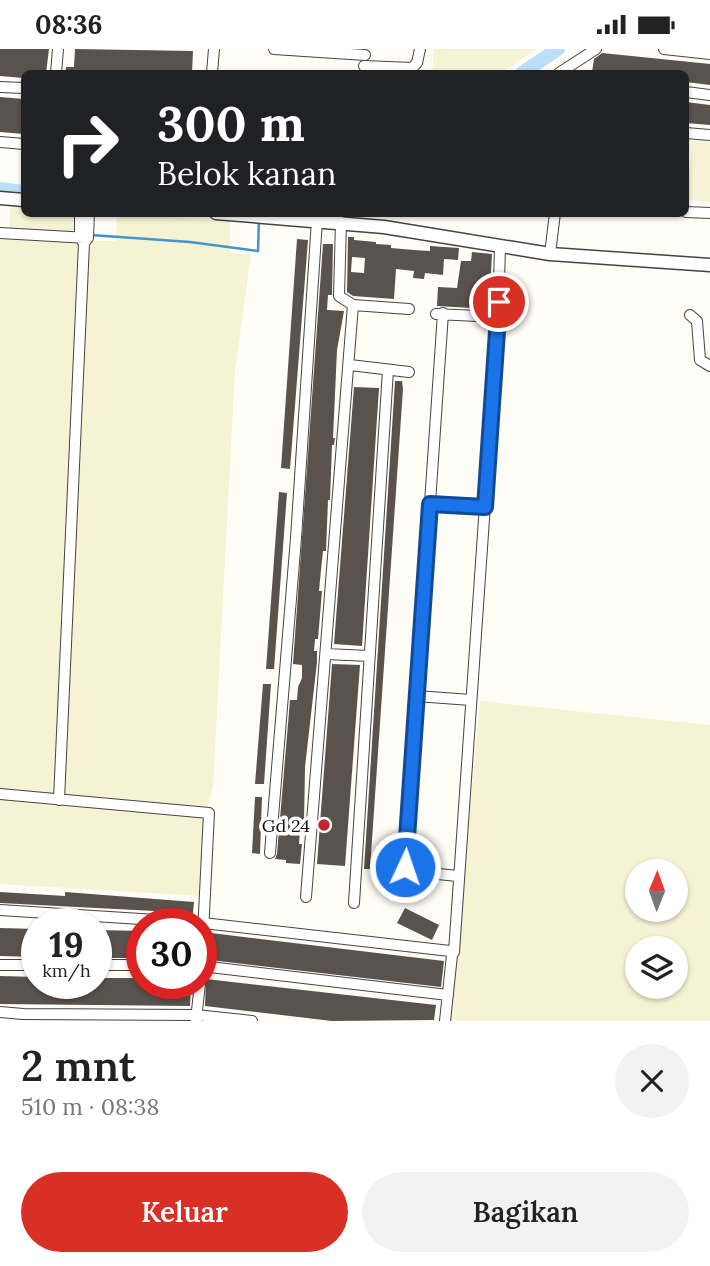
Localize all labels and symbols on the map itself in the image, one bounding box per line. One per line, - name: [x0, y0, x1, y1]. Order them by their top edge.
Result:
- pin: [469, 272, 529, 332]
- place label: Gd 24: [262, 814, 310, 837]
- marker: Gd 24: [316, 817, 332, 833]
- position arrow: [368, 830, 442, 904]
- north arrow: [625, 859, 688, 922]
- speed limit sign: 30: [126, 908, 217, 999]

